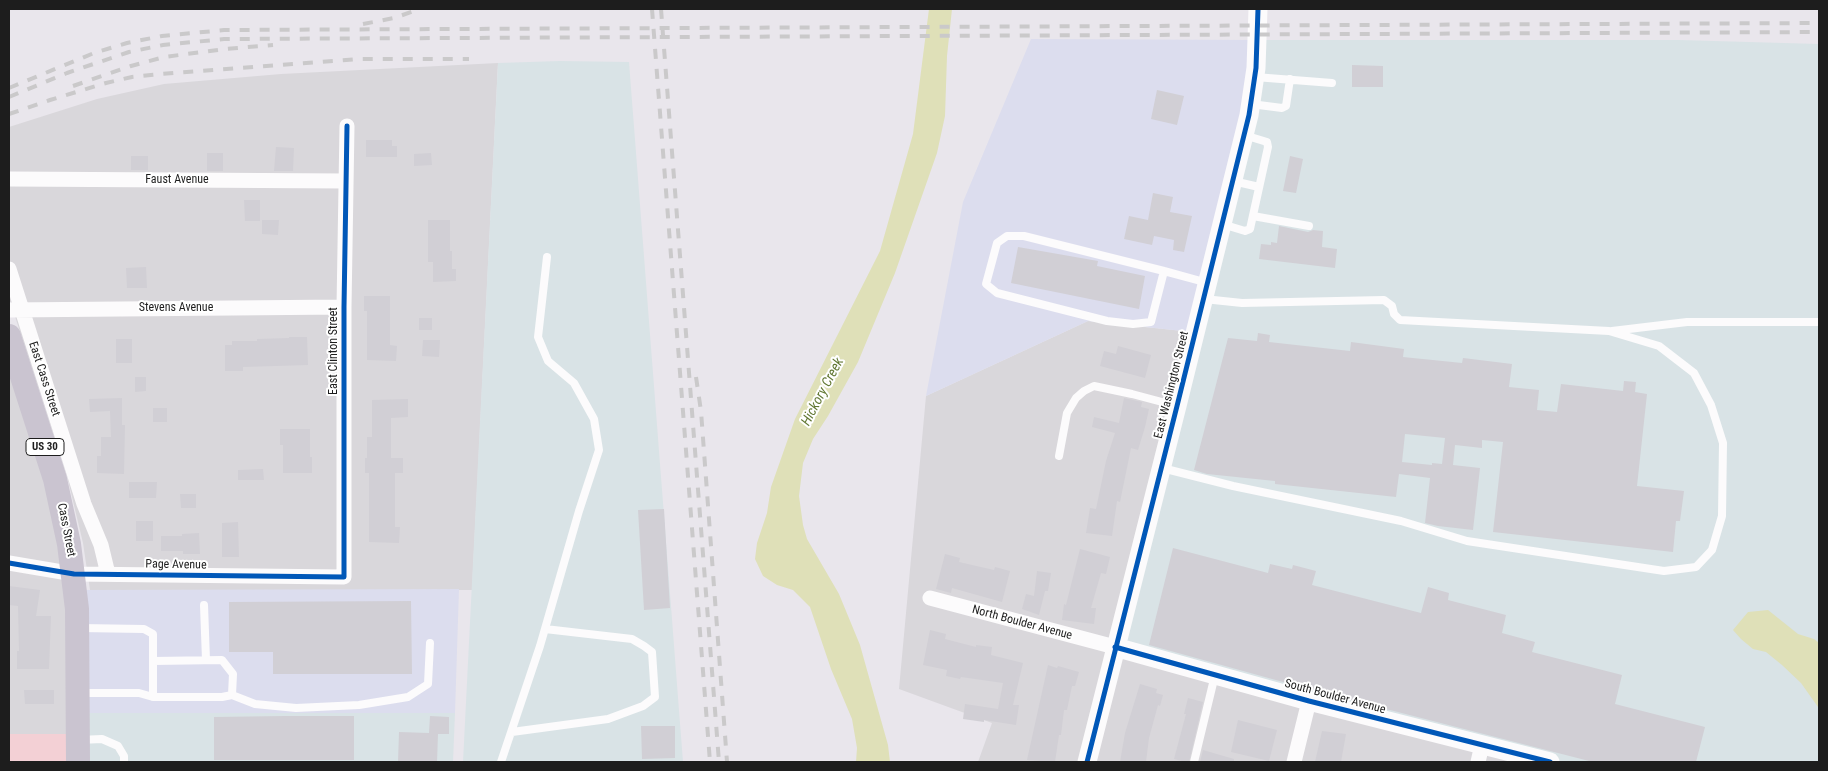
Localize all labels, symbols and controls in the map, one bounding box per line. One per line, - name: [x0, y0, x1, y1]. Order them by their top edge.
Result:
- street label: Faust Avenue: [145, 173, 209, 187]
- street label: Stevens Avenue: [139, 301, 213, 315]
- street label: East Clinton Street: [327, 307, 341, 395]
- street label: East Washington Street: [1152, 330, 1192, 440]
- street label: East Cass Street: [25, 340, 63, 418]
- water label: Hickory Creek: [798, 355, 848, 429]
- road number: US 30: [26, 438, 64, 456]
- street label: Cass Street: [54, 502, 78, 558]
- street label: Page Avenue: [145, 557, 207, 573]
- street label: North Boulder Avenue: [970, 603, 1074, 643]
- street label: South Boulder Avenue: [1283, 677, 1387, 717]

